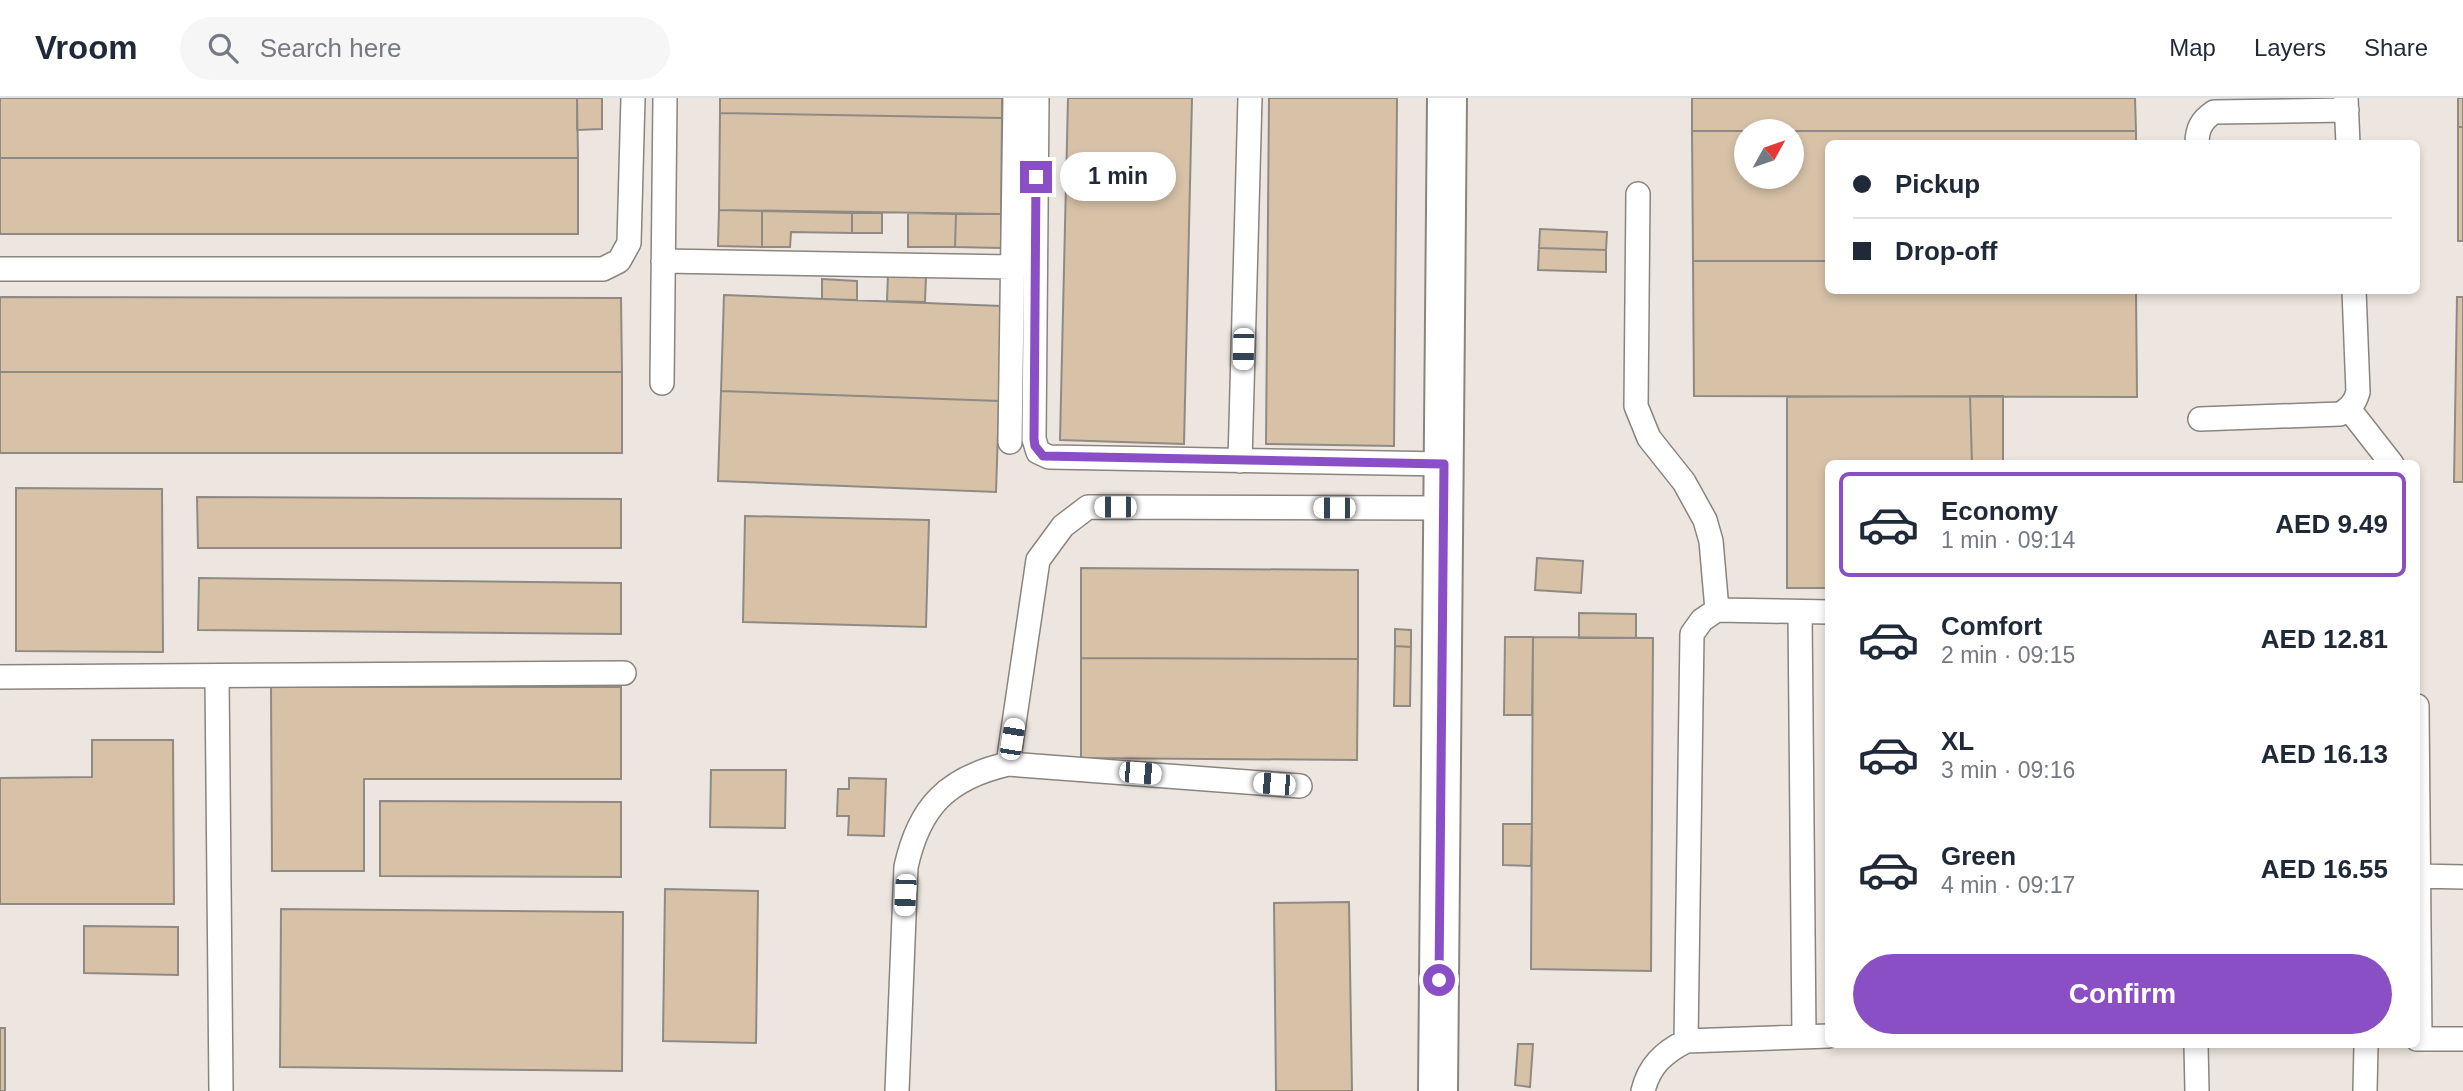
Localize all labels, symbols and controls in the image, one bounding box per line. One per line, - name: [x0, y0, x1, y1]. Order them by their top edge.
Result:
- search box: [180, 17, 670, 80]
- text: Vroom: [35, 29, 138, 66]
- icon: search: [204, 29, 242, 67]
- text: Search here: [260, 33, 401, 63]
- text: Map: [2169, 34, 2216, 61]
- text: Layers: [2254, 34, 2326, 61]
- text: Share: [2364, 34, 2428, 61]
- north arrow: [1734, 119, 1804, 189]
- map controls: [1734, 119, 1804, 189]
- callout: 1 min: [1060, 153, 1176, 202]
- route end: [1020, 161, 1052, 193]
- text: 1 min: [1088, 163, 1148, 189]
- text: Pickup: [1895, 169, 1980, 199]
- text: Drop-off: [1895, 236, 1998, 266]
- car: [1233, 328, 1254, 370]
- icon: car: [1857, 493, 1920, 556]
- text: Economy: [1941, 496, 2058, 526]
- car: [1095, 497, 1137, 518]
- car: [1314, 498, 1356, 519]
- text: AED 9.49: [2275, 509, 2388, 539]
- text: 1 min · 09:14: [1941, 527, 2075, 553]
- icon: car: [1857, 608, 1920, 671]
- text: Comfort: [1941, 611, 2042, 641]
- text: AED 12.81: [2261, 624, 2388, 654]
- text: 2 min · 09:15: [1941, 642, 2075, 668]
- car: [999, 717, 1026, 761]
- icon: car: [1857, 723, 1920, 786]
- text: XL: [1941, 726, 1974, 756]
- text: AED 16.13: [2261, 739, 2388, 769]
- text: 3 min · 09:16: [1941, 757, 2075, 783]
- car: [1119, 761, 1162, 785]
- car: [1253, 772, 1296, 796]
- icon: car: [1857, 838, 1920, 901]
- text: Green: [1941, 841, 2016, 871]
- text: AED 16.55: [2261, 854, 2388, 884]
- text: 4 min · 09:17: [1941, 872, 2075, 898]
- car: [894, 873, 917, 917]
- button: Confirm: [1853, 954, 2392, 1034]
- route start: [1423, 964, 1455, 996]

